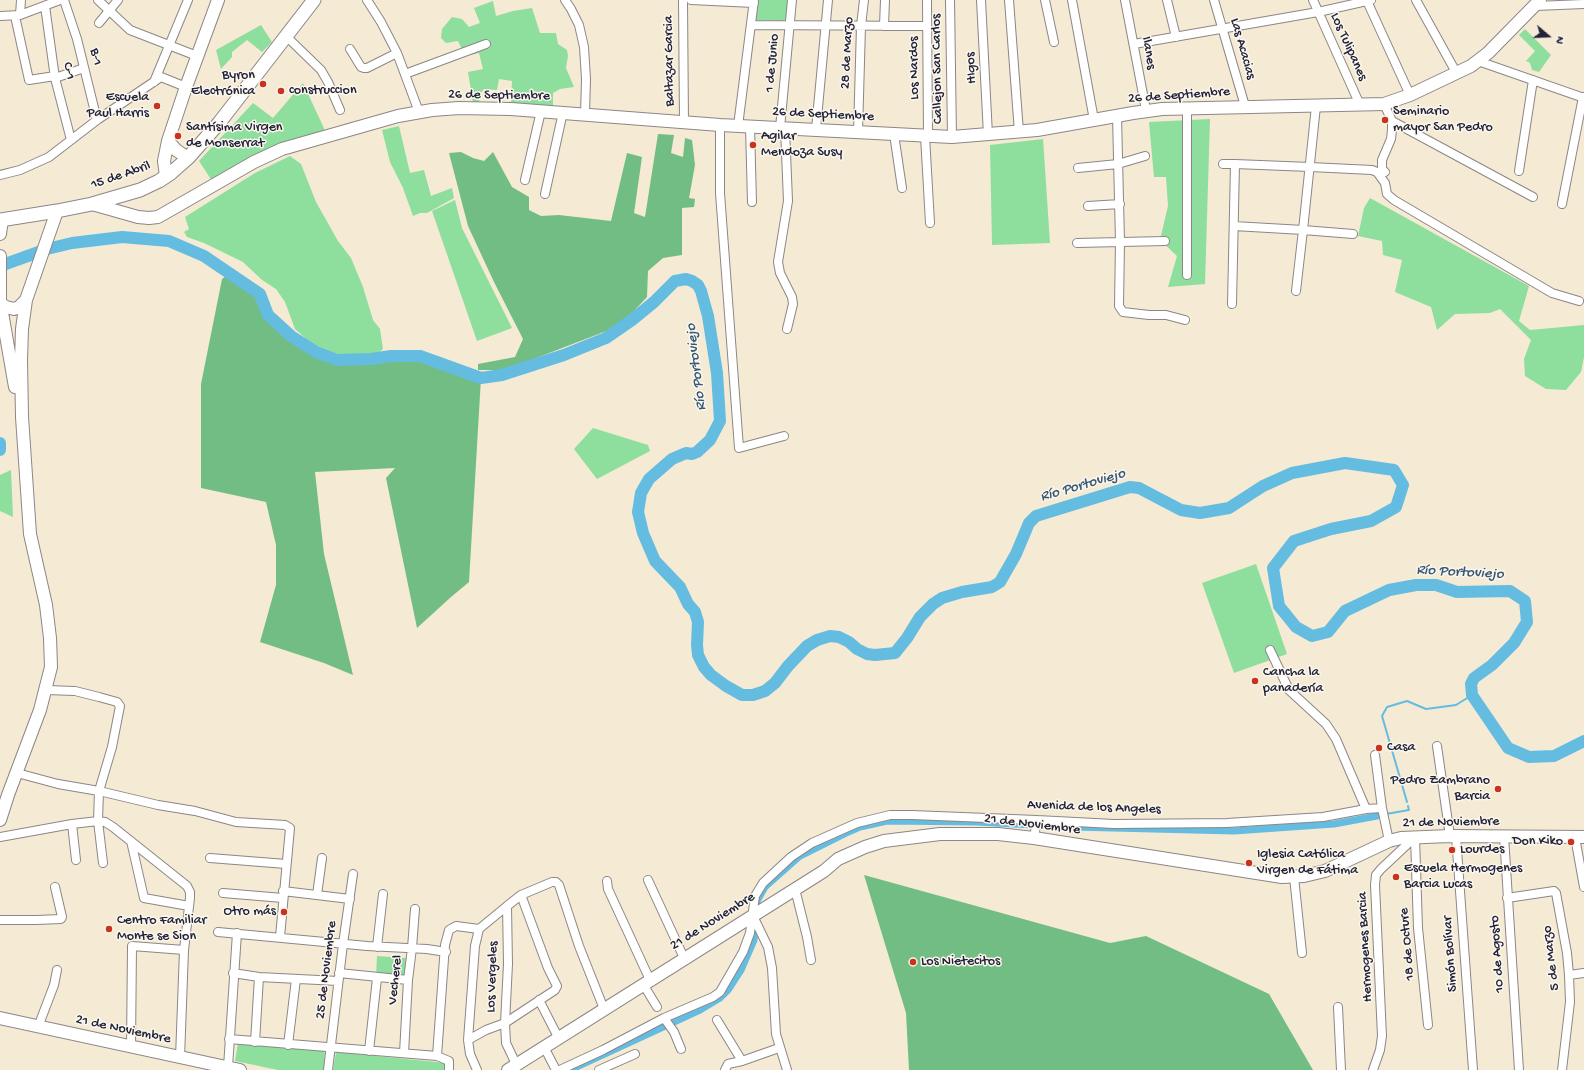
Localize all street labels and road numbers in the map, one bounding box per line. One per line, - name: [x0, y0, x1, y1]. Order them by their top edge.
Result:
- street label: Los Tulipanes: [1326, 10, 1370, 84]
- street label: Callejon San Carlos: [929, 14, 947, 124]
- street label: Baltazar Garcia: [661, 15, 679, 107]
- street label: 28 de Marzo: [838, 16, 858, 90]
- street label: Las Acacias: [1225, 16, 1259, 82]
- street label: 1 de Junio: [762, 33, 784, 93]
- street label: Ilanes: [1137, 35, 1159, 71]
- street label: Los Nardos: [906, 36, 924, 100]
- street label: B-1: [85, 47, 105, 67]
- street label: HIgos: [963, 52, 981, 84]
- street label: C-1: [58, 61, 78, 81]
- street label: 26 de Septiembre: [1127, 84, 1231, 108]
- street label: 26 de Septiembre: [448, 87, 550, 105]
- street label: 26 de Septiembre: [772, 104, 874, 126]
- street label: 15 de Abril: [89, 158, 153, 194]
- street label: Avenida de los Angeles: [1027, 797, 1161, 819]
- street label: 21 de Noviembre: [983, 811, 1081, 839]
- street label: 21 de Noviembre: [1402, 814, 1500, 832]
- street label: 21 de Noviembre: [667, 889, 759, 955]
- street label: Hermogenes Barcia: [1355, 891, 1377, 1003]
- street label: 18 de Octure: [1396, 907, 1420, 981]
- street label: Simón Bolívar: [1440, 915, 1462, 993]
- street label: 10 de Agosto: [1487, 915, 1509, 993]
- street label: 25 de Noviembre: [313, 920, 341, 1020]
- street label: 5 de Marzo: [1540, 925, 1564, 991]
- street label: Los Vergeles: [483, 941, 503, 1013]
- street label: Vecherel: [385, 954, 407, 1006]
- street label: 21 de Noviembre: [74, 1012, 172, 1048]

